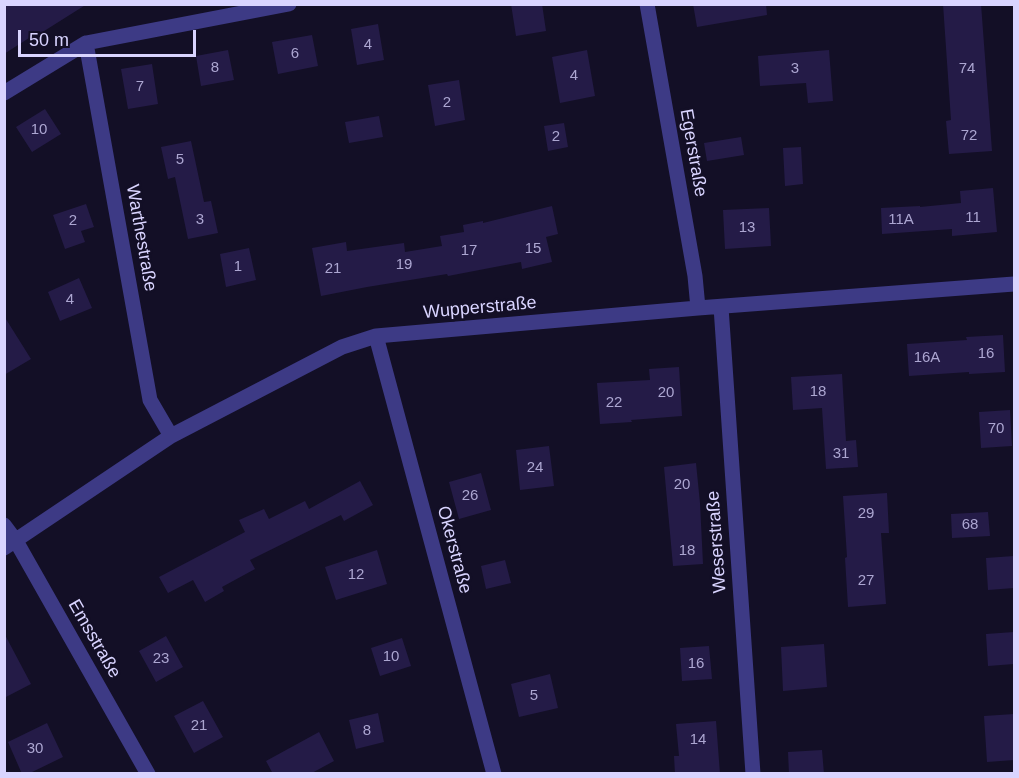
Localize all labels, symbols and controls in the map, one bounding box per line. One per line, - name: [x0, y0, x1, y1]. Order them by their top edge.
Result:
- scale bar: [21, 18, 200, 56]
- text: 50 m: [29, 30, 69, 50]
- house number: 4: [364, 36, 372, 54]
- house number: 6: [291, 45, 299, 63]
- house number: 8: [211, 59, 219, 77]
- house number: 3: [791, 60, 799, 78]
- house number: 74: [959, 60, 975, 78]
- house number: 4: [570, 67, 578, 85]
- house number: 7: [136, 78, 144, 96]
- house number: 2: [443, 94, 451, 112]
- street label: Egerstraße: [675, 107, 711, 199]
- house number: 10: [31, 121, 47, 139]
- house number: 72: [961, 127, 977, 145]
- house number: 2: [552, 128, 560, 146]
- house number: 5: [176, 151, 184, 169]
- street label: Warthestraße: [121, 183, 161, 293]
- house number: 11: [965, 209, 981, 227]
- house number: 3: [196, 211, 204, 229]
- house number: 11A: [888, 211, 914, 229]
- house number: 2: [69, 212, 77, 230]
- house number: 13: [739, 219, 755, 237]
- house number: 15: [525, 240, 541, 258]
- house number: 17: [461, 242, 477, 260]
- house number: 19: [396, 256, 412, 274]
- house number: 1: [234, 258, 242, 276]
- house number: 21: [325, 260, 341, 278]
- house number: 4: [66, 291, 74, 309]
- street label: Wupperstraße: [422, 292, 538, 324]
- house number: 16: [978, 345, 994, 363]
- house number: 16A: [914, 349, 940, 367]
- house number: 18: [810, 383, 826, 401]
- house number: 20: [658, 384, 674, 402]
- house number: 22: [606, 394, 622, 412]
- house number: 70: [988, 420, 1004, 438]
- house number: 31: [833, 445, 849, 463]
- house number: 24: [527, 459, 543, 477]
- house number: 20: [674, 476, 690, 494]
- house number: 26: [462, 487, 478, 505]
- street label: Weserstraße: [703, 490, 731, 594]
- street label: Okerstraße: [432, 504, 476, 596]
- house number: 29: [858, 505, 874, 523]
- house number: 68: [962, 516, 978, 534]
- house number: 18: [679, 542, 695, 560]
- house number: 12: [348, 566, 364, 584]
- house number: 27: [858, 572, 874, 590]
- street label: Emsstraße: [63, 596, 125, 682]
- house number: 10: [383, 648, 399, 666]
- house number: 23: [153, 650, 169, 668]
- house number: 16: [688, 655, 704, 673]
- house number: 5: [530, 687, 538, 705]
- house number: 21: [191, 717, 207, 735]
- house number: 8: [363, 722, 371, 740]
- house number: 14: [690, 731, 706, 749]
- house number: 30: [27, 740, 43, 758]

